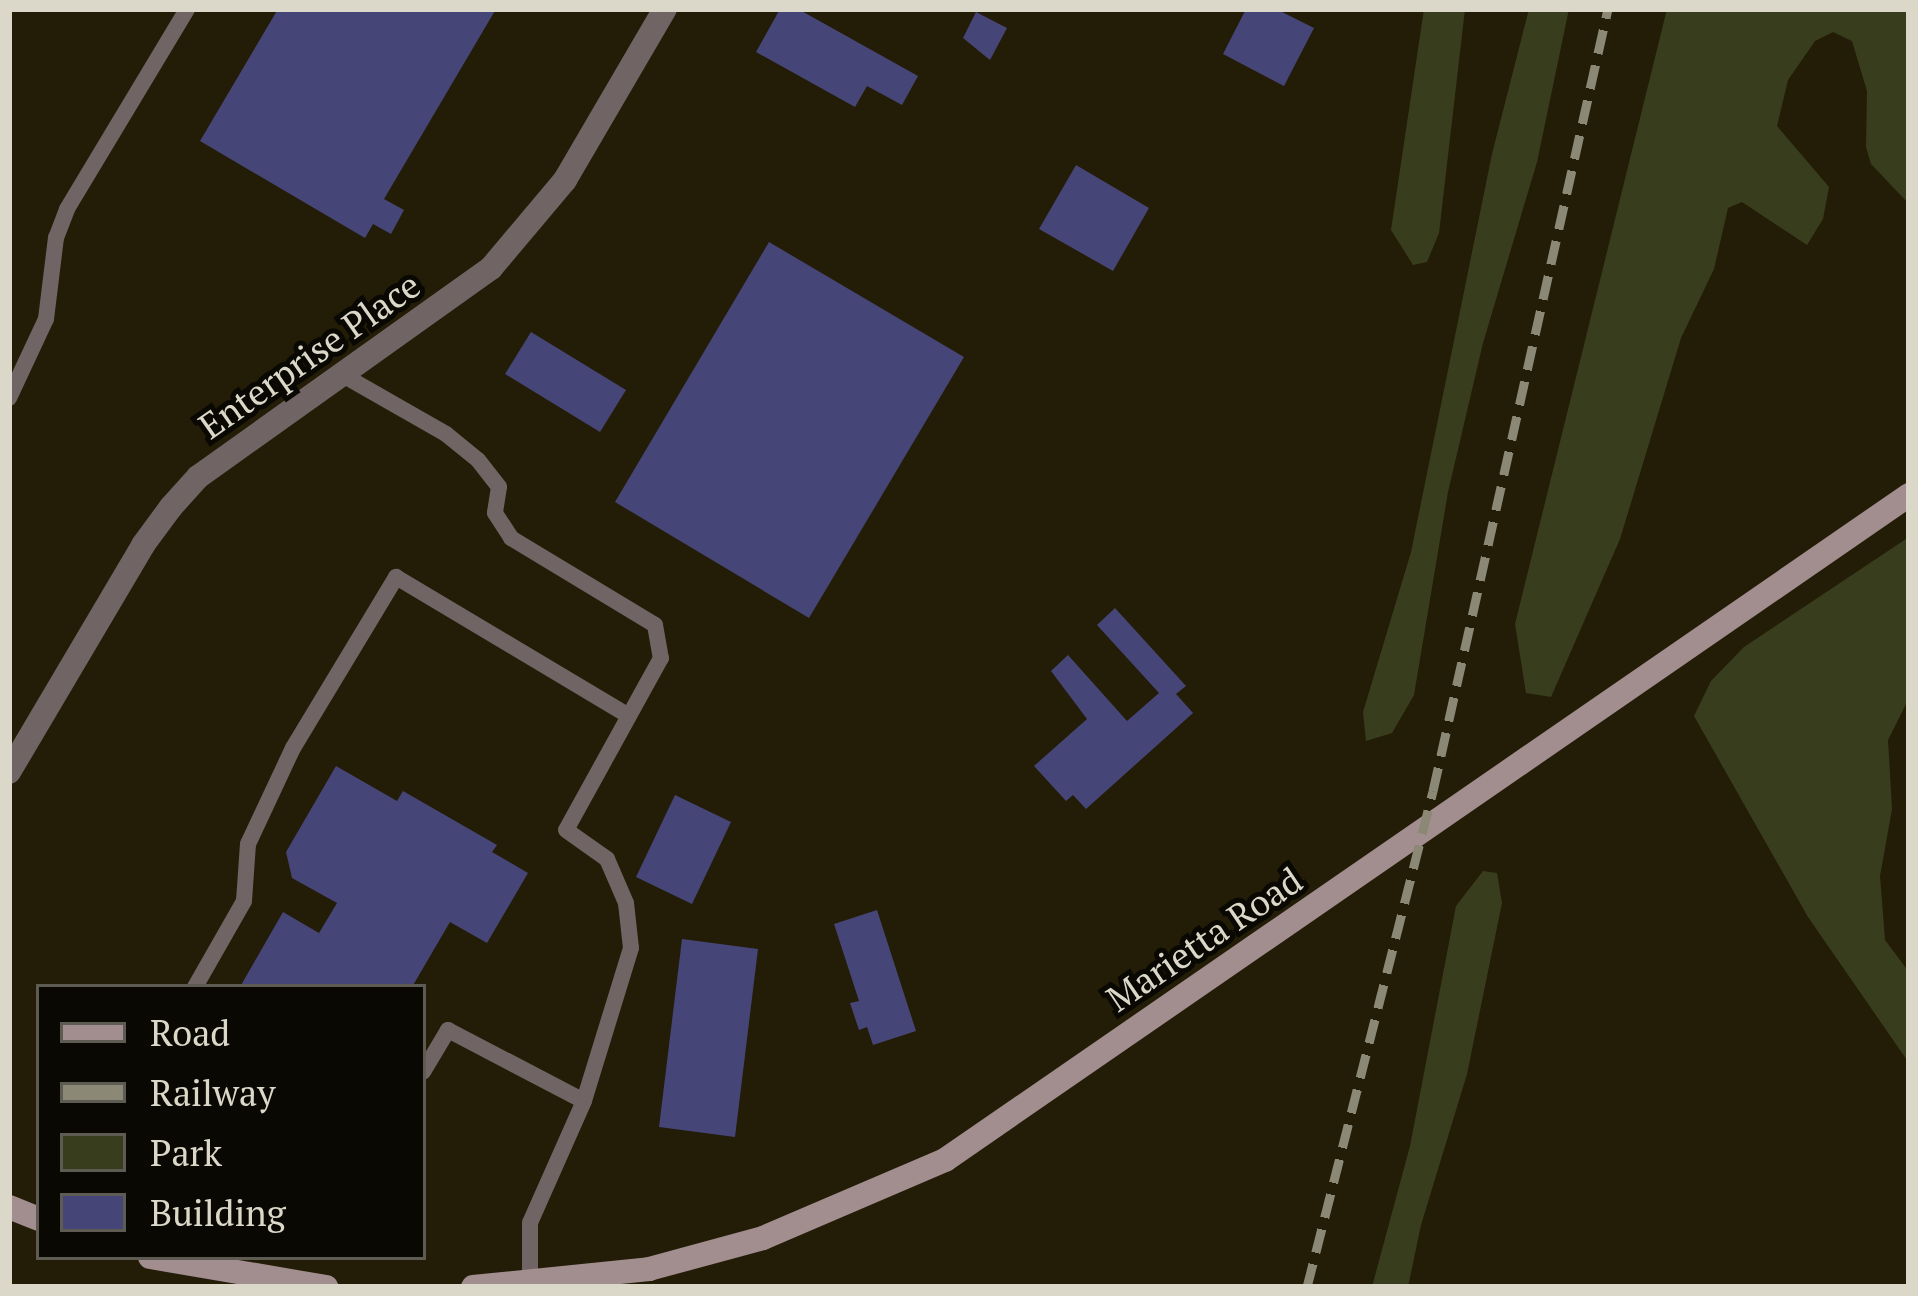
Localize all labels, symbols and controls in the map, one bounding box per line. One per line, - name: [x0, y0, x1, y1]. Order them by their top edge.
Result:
- street label: Enterprise Place: [190, 263, 428, 447]
- street label: Marietta Road: [1098, 858, 1310, 1020]
- legend: [36, 984, 426, 1260]
- text: Road: [150, 1009, 230, 1056]
- text: Railway: [150, 1069, 275, 1116]
- text: Park: [150, 1129, 222, 1176]
- text: Building: [150, 1189, 286, 1236]

